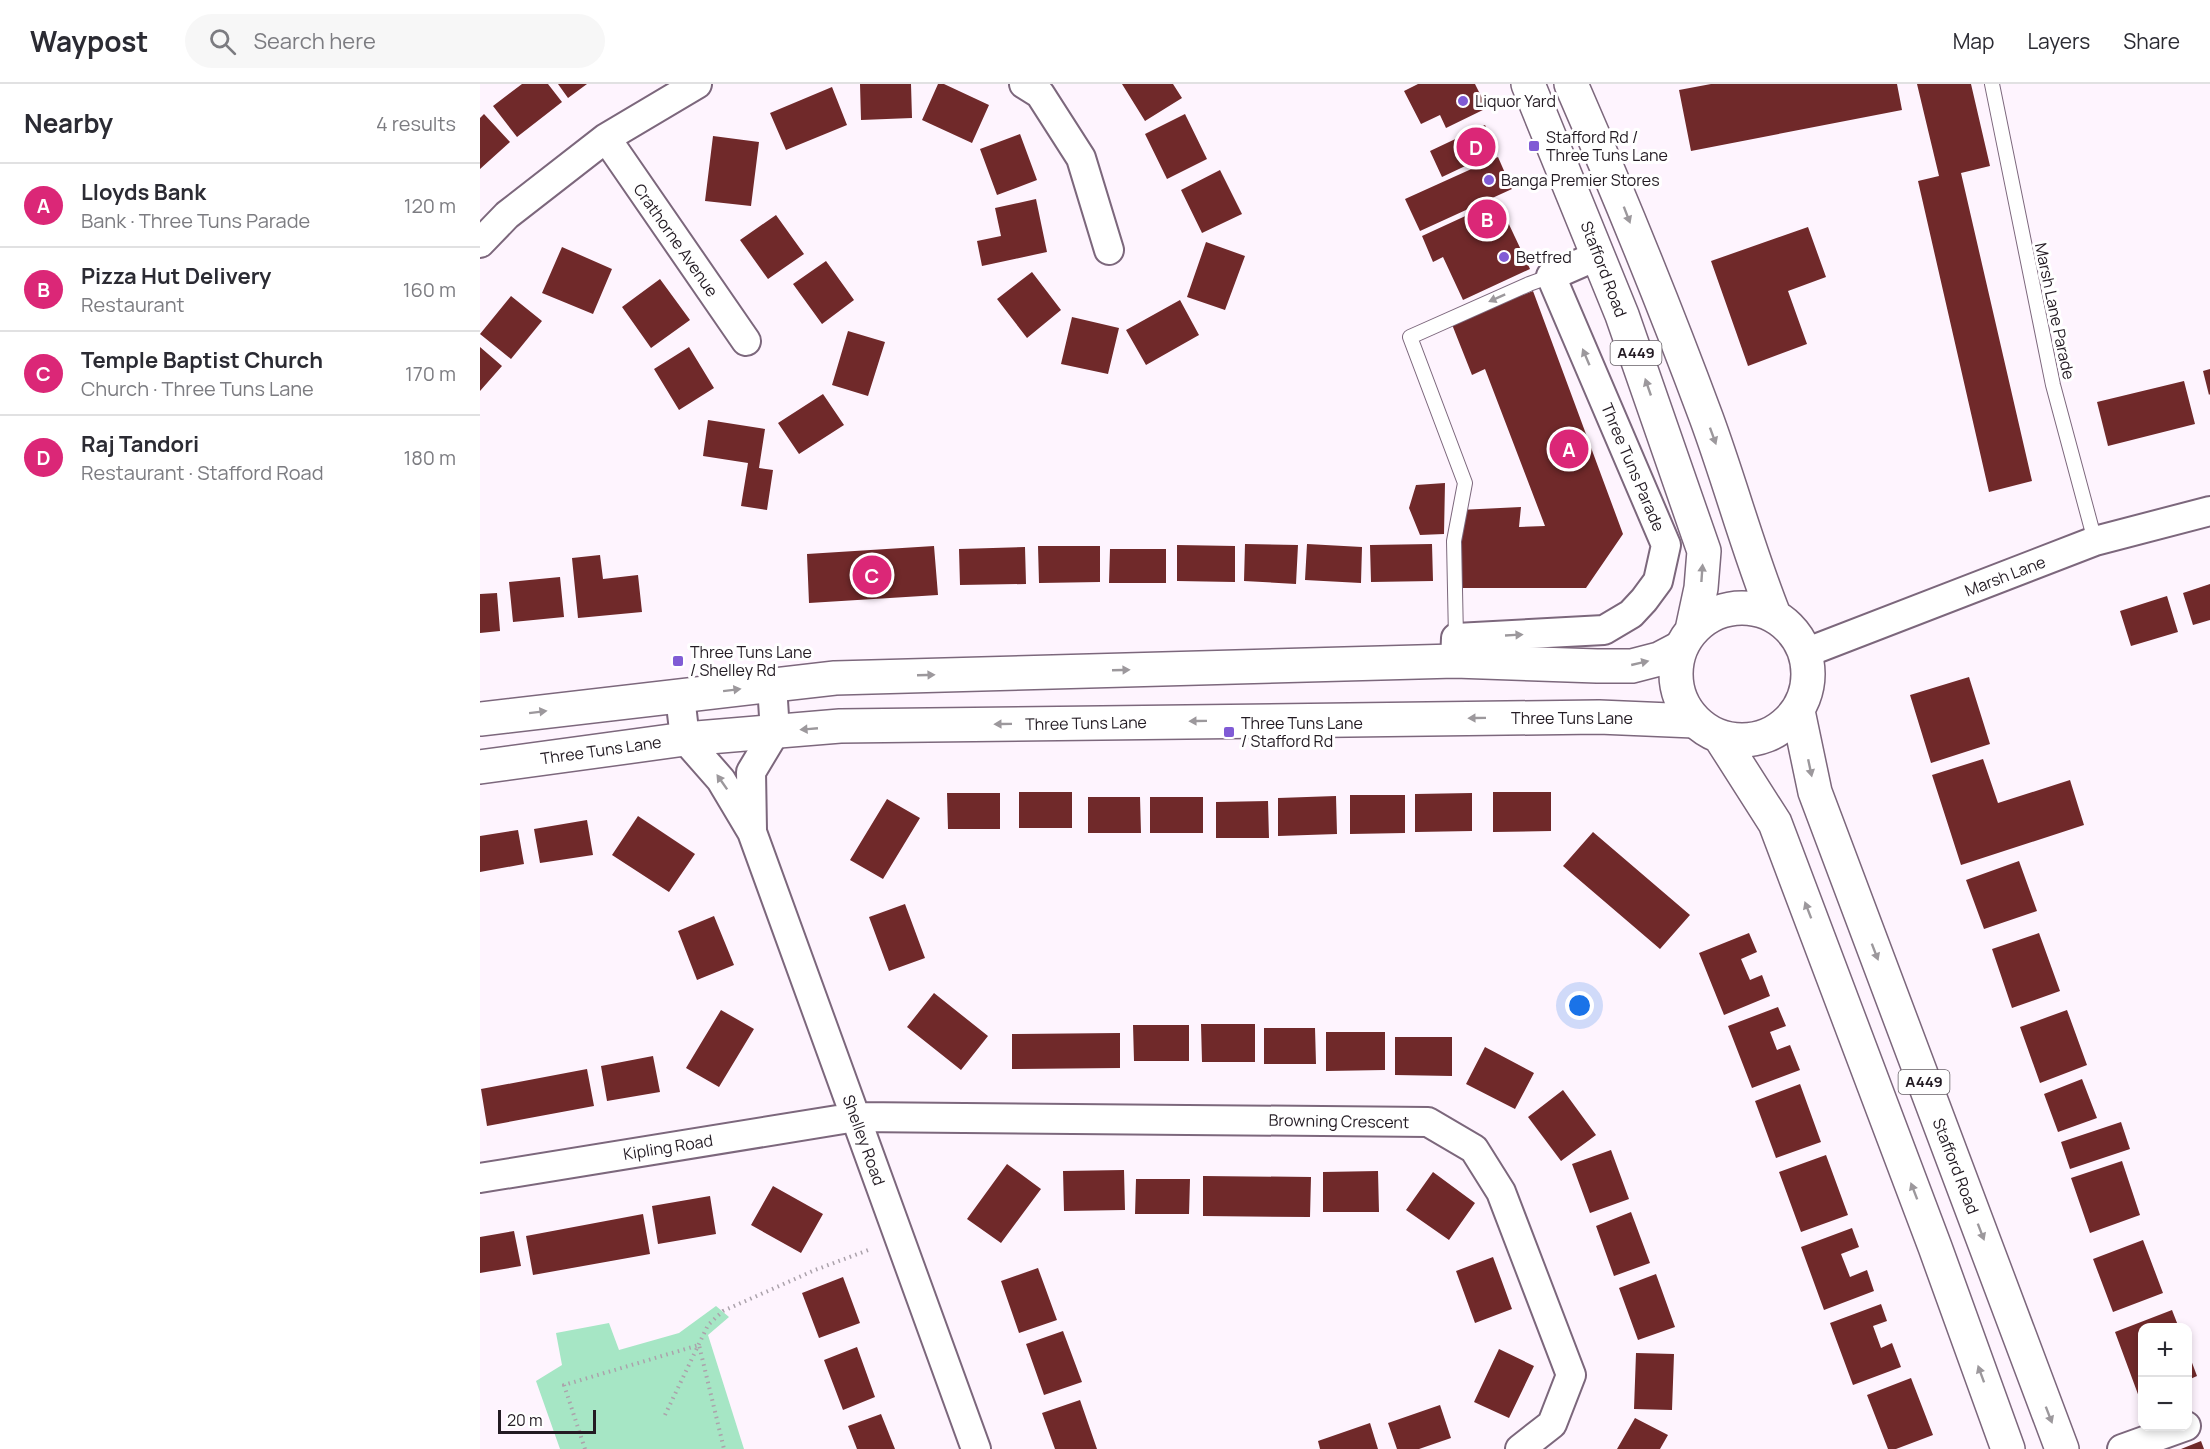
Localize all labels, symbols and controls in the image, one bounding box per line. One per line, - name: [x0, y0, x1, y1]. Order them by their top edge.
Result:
- search box: [185, 14, 605, 68]
- text: Waypost: [30, 22, 149, 60]
- icon: search: [206, 25, 239, 58]
- text: Search here: [254, 26, 376, 56]
- text: Map: [1953, 27, 1994, 55]
- text: Layers: [2027, 27, 2090, 55]
- text: Share: [2123, 27, 2180, 55]
- place label: Liquor Yard: [1475, 90, 1556, 112]
- marker: Liquor Yard: [1456, 94, 1470, 108]
- text: Nearby: [24, 105, 113, 141]
- text: 4 results: [376, 110, 456, 137]
- pin: D: [1456, 124, 1496, 170]
- place label: Stafford Rd / Three Tuns Lane: [1546, 126, 1668, 166]
- marker: Stafford Rd / Three Tuns Lane: [1527, 139, 1541, 153]
- place label: Banga Premier Stores: [1501, 169, 1660, 191]
- marker: Banga Premier Stores: [1482, 173, 1496, 187]
- text: Lloyds Bank: [81, 177, 206, 207]
- street label: Crathorne Avenue: [629, 179, 723, 301]
- text: A: [37, 192, 50, 219]
- text: 120 m: [404, 192, 456, 219]
- pin: B: [1468, 196, 1506, 242]
- one-way arrow: [1623, 206, 1633, 224]
- text: Bank · Three Tuns Parade: [81, 207, 310, 234]
- street label: Stafford Road: [1576, 218, 1632, 320]
- street label: Marsh Lane Parade: [2030, 241, 2080, 381]
- place label: Betfred: [1516, 246, 1572, 268]
- marker: Betfred: [1497, 250, 1511, 264]
- text: Pizza Hut Delivery: [81, 261, 271, 291]
- text: B: [37, 276, 50, 303]
- text: 160 m: [403, 276, 456, 303]
- text: Restaurant: [81, 291, 185, 318]
- one-way arrow: [1489, 293, 1506, 302]
- road number: A449: [1610, 341, 1662, 365]
- text: Temple Baptist Church: [81, 345, 323, 375]
- one-way arrow: [1581, 348, 1591, 366]
- text: C: [36, 360, 51, 387]
- text: 170 m: [405, 360, 456, 387]
- text: Church · Three Tuns Lane: [81, 375, 314, 402]
- one-way arrow: [1642, 378, 1652, 396]
- street label: Three Tuns Parade: [1596, 400, 1670, 534]
- pin: A: [1550, 426, 1588, 472]
- one-way arrow: [1708, 427, 1718, 445]
- text: Raj Tandori: [81, 429, 199, 459]
- text: D: [36, 444, 51, 471]
- text: 180 m: [403, 444, 456, 471]
- text: Restaurant · Stafford Road: [81, 459, 324, 486]
- street label: Marsh Lane: [1961, 551, 2049, 601]
- pin: C: [852, 552, 892, 598]
- one-way arrow: [1698, 563, 1707, 582]
- one-way arrow: [1505, 630, 1524, 639]
- place label: Three Tuns Lane / Shelley Rd: [690, 641, 812, 681]
- marker: Three Tuns Lane / Shelley Rd: [671, 654, 685, 668]
- one-way arrow: [1631, 658, 1649, 668]
- one-way arrow: [1112, 665, 1131, 675]
- one-way arrow: [917, 670, 936, 680]
- one-way arrow: [722, 685, 741, 695]
- one-way arrow: [529, 707, 548, 717]
- street label: Three Tuns Lane: [1511, 707, 1633, 729]
- street label: Three Tuns Lane: [1025, 711, 1147, 735]
- place label: Three Tuns Lane / Stafford Rd: [1241, 712, 1363, 752]
- one-way arrow: [1468, 713, 1487, 723]
- one-way arrow: [1189, 716, 1208, 726]
- one-way arrow: [994, 719, 1013, 729]
- one-way arrow: [799, 724, 818, 734]
- marker: Three Tuns Lane / Stafford Rd: [1222, 725, 1236, 739]
- street label: Three Tuns Lane: [539, 731, 663, 769]
- one-way arrow: [1806, 759, 1815, 778]
- one-way arrow: [716, 774, 728, 790]
- one-way arrow: [1803, 901, 1813, 919]
- one-way arrow: [1870, 943, 1880, 961]
- your location: [1565, 991, 1594, 1020]
- road number: A449: [1898, 1070, 1950, 1094]
- street label: Shelley Road: [837, 1092, 891, 1188]
- street label: Browning Crescent: [1268, 1109, 1410, 1133]
- street label: Stafford Road: [1928, 1115, 1984, 1217]
- street label: Kipling Road: [622, 1129, 714, 1165]
- one-way arrow: [1909, 1182, 1918, 1200]
- one-way arrow: [1976, 1224, 1986, 1242]
- map controls: [2138, 1323, 2192, 1431]
- button: +: [2138, 1323, 2192, 1377]
- one-way arrow: [1976, 1365, 1986, 1383]
- button: −: [2138, 1377, 2192, 1431]
- one-way arrow: [2045, 1406, 2055, 1424]
- scale bar: [498, 1407, 596, 1434]
- text: 20 m: [507, 1409, 543, 1431]

